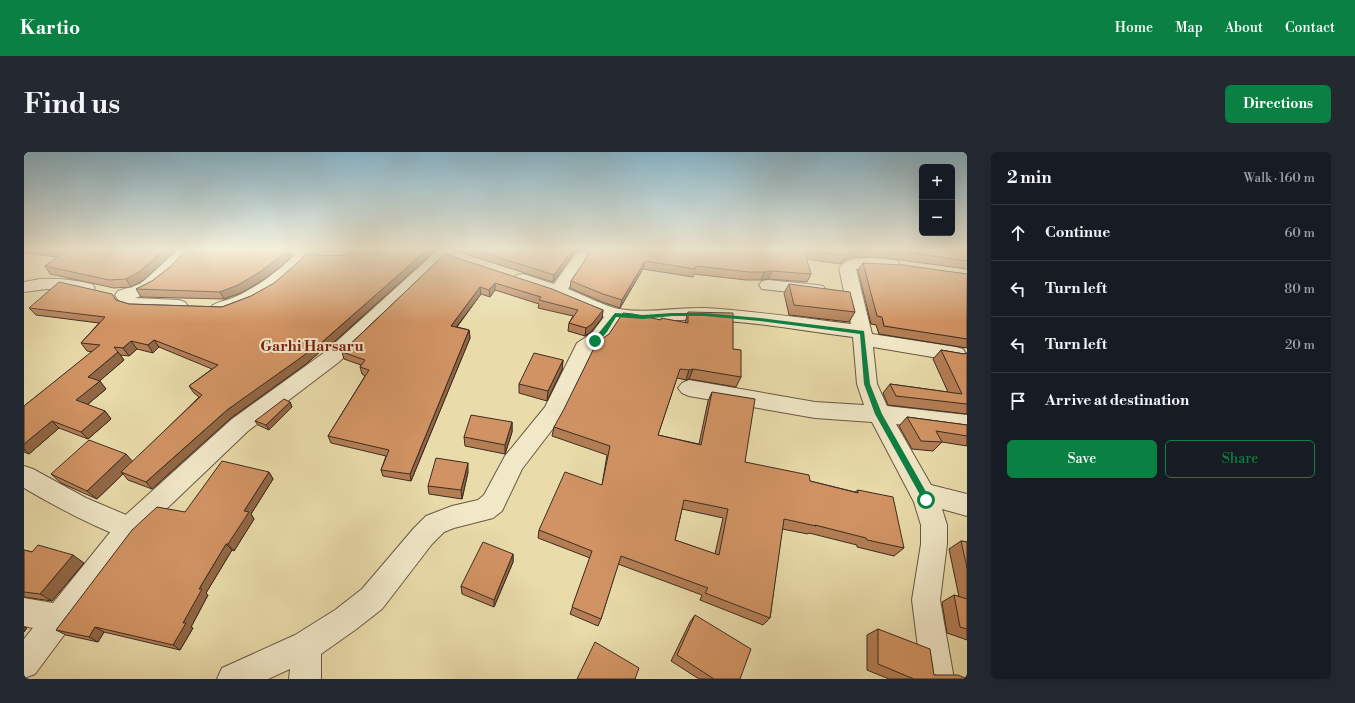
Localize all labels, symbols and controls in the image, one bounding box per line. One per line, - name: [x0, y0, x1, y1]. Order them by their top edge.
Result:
- text: Kartio: [20, 16, 80, 40]
- text: Home: [1115, 19, 1153, 37]
- text: Map: [1175, 19, 1203, 37]
- text: About: [1225, 19, 1263, 37]
- text: Contact: [1285, 19, 1335, 37]
- button: Directions: [1225, 85, 1331, 123]
- text: Find us: [24, 87, 120, 122]
- map controls: [919, 164, 955, 236]
- button: +: [919, 164, 955, 200]
- text: 2 min: [1007, 167, 1052, 189]
- text: Walk · 160 m: [1244, 170, 1315, 186]
- button: −: [919, 200, 955, 236]
- icon: ahead: [1007, 222, 1029, 244]
- text: Continue: [1045, 223, 1110, 242]
- text: 60 m: [1284, 225, 1315, 241]
- icon: left: [1007, 278, 1029, 300]
- text: Turn left: [1045, 279, 1107, 298]
- text: 80 m: [1284, 281, 1315, 297]
- route end: [586, 332, 604, 350]
- icon: left: [1007, 334, 1029, 356]
- text: Turn left: [1045, 335, 1107, 354]
- district label: Garhi Harsaru: [260, 337, 365, 356]
- text: 20 m: [1285, 337, 1315, 353]
- icon: arrive: [1007, 390, 1029, 412]
- text: Arrive at destination: [1045, 391, 1189, 410]
- button: Save: [1007, 440, 1157, 478]
- button: Share: [1165, 440, 1315, 478]
- route start: [917, 491, 935, 509]

